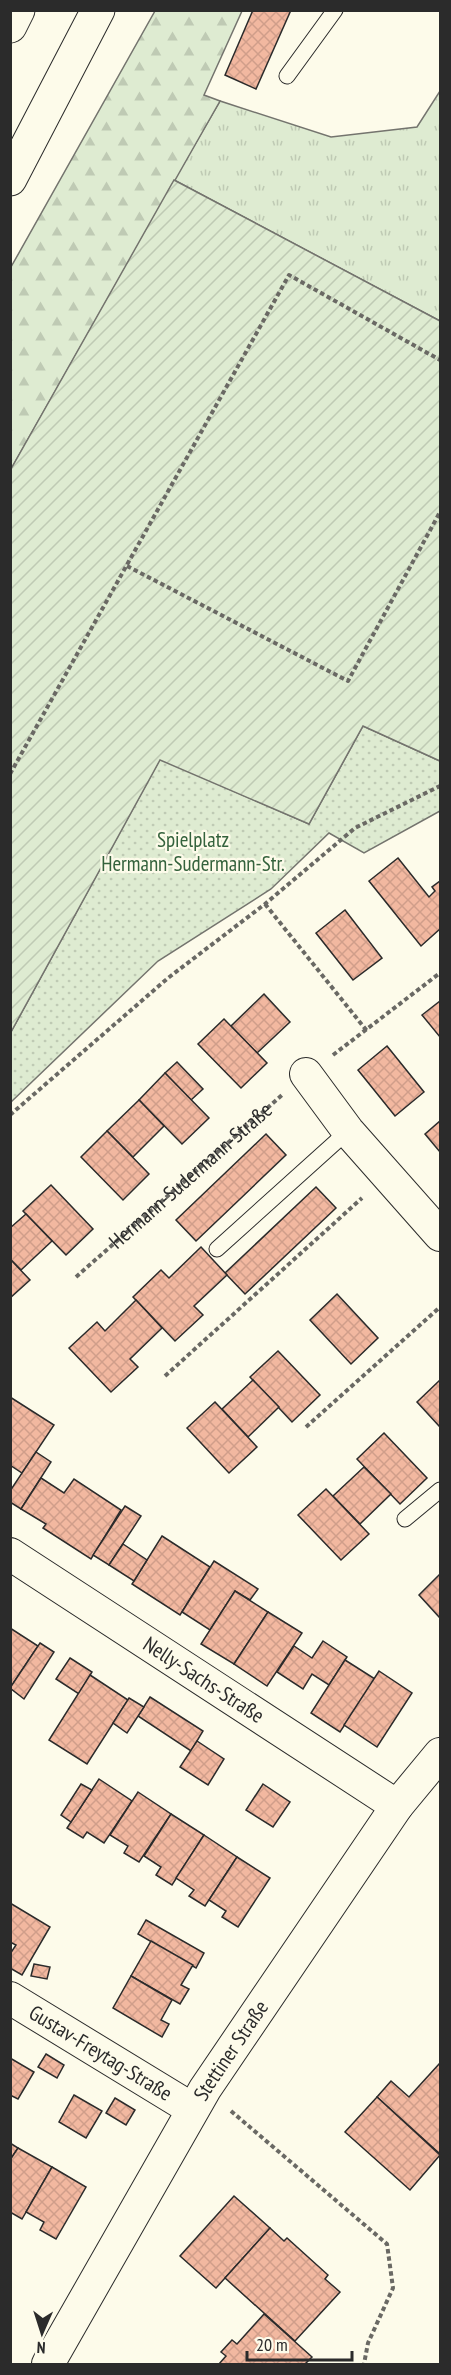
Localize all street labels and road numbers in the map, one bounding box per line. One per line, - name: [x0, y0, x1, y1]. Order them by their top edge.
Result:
- street label: Hermann-Sudermann-Straße: [103, 1096, 277, 1255]
- street label: Nelly-Sachs-Straße: [138, 1630, 270, 1729]
- street label: Stettiner Straße: [187, 1995, 274, 2105]
- street label: Gustav-Freytag-Straße: [24, 1999, 177, 2107]

